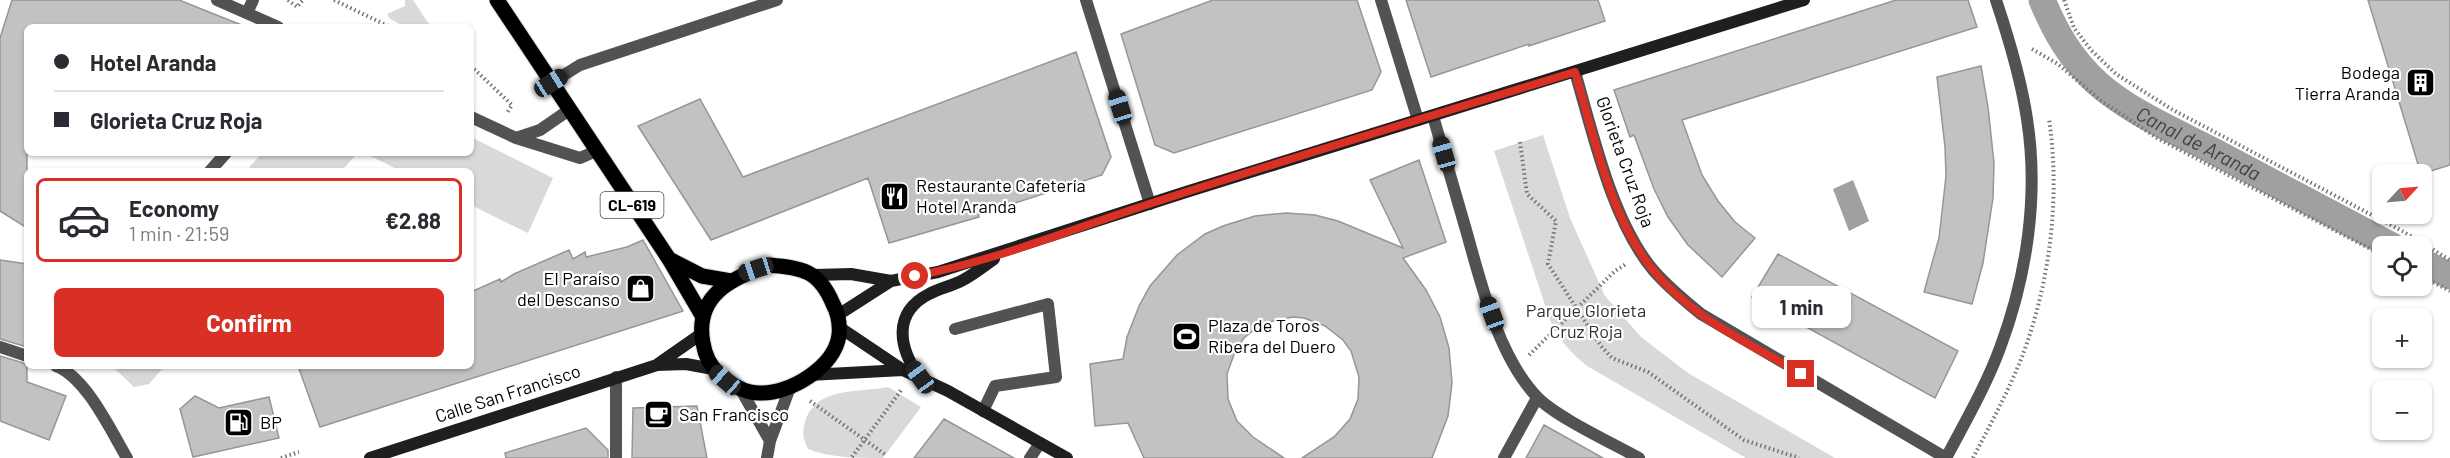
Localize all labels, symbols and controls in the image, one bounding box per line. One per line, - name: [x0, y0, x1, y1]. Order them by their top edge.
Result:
- text: Hotel Aranda: [90, 49, 216, 75]
- place label: Bodega Tierra Aranda: [2295, 61, 2400, 104]
- car: [531, 66, 571, 100]
- building icon: Bodega Tierra Aranda: [2405, 67, 2437, 99]
- car: [1106, 87, 1134, 127]
- street label: Glorieta Cruz Roja: [1592, 93, 1660, 230]
- water label: Canal de Aranda: [2132, 101, 2265, 185]
- text: Glorieta Cruz Roja: [90, 107, 262, 133]
- car: [1430, 134, 1458, 174]
- north arrow: [2372, 164, 2432, 224]
- map controls: [2372, 164, 2432, 440]
- place label: Restaurante Cafetería Hotel Aranda: [916, 174, 1086, 217]
- restaurant icon: Restaurante Cafetería Hotel Aranda: [879, 180, 911, 212]
- road number: CL-619: [600, 192, 664, 218]
- icon: car: [57, 193, 111, 247]
- text: Economy: [129, 195, 219, 221]
- text: €2.88: [385, 207, 441, 233]
- text: 1 min · 21:59: [129, 221, 230, 245]
- button: locate: [2372, 236, 2432, 296]
- car: [736, 255, 776, 283]
- route start: [901, 262, 928, 289]
- place label: El Paraíso del Descanso: [517, 267, 620, 310]
- shop icon: El Paraíso del Descanso: [625, 273, 657, 305]
- callout: 1 min: [1752, 287, 1850, 329]
- button: Confirm: [54, 288, 444, 357]
- car: [1477, 294, 1507, 334]
- text: 1 min: [1780, 295, 1823, 319]
- park label: Parque Glorieta Cruz Roja: [1526, 299, 1646, 342]
- button: +: [2372, 308, 2432, 368]
- place label: Plaza de Toros Ribera del Duero: [1208, 314, 1336, 357]
- sports icon: Plaza de Toros Ribera del Duero: [1171, 320, 1203, 352]
- car: [902, 357, 938, 397]
- street label: Calle San Francisco: [432, 359, 583, 427]
- route end: [1787, 360, 1814, 387]
- car: [706, 361, 744, 399]
- button: −: [2372, 380, 2432, 440]
- cafe icon: San Francisco: [642, 399, 674, 431]
- place label: San Francisco: [679, 403, 789, 425]
- fuel station icon: BP: [223, 407, 255, 439]
- place label: BP: [260, 411, 282, 433]

